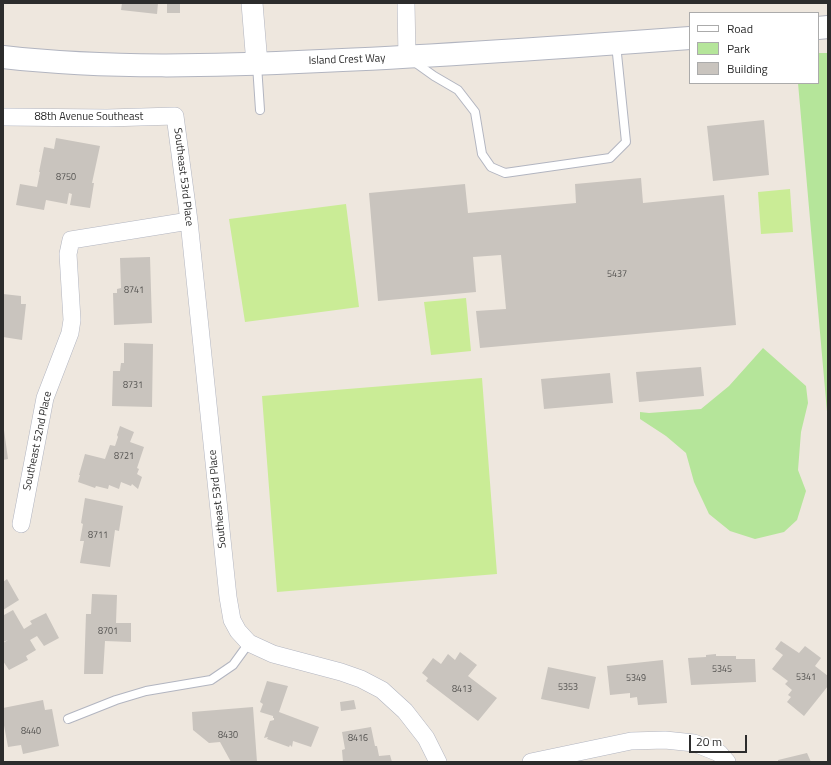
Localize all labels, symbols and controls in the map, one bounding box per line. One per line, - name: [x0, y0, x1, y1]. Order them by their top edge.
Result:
- legend: [689, 12, 819, 84]
- text: Road: [727, 19, 753, 38]
- text: Park: [727, 39, 750, 58]
- street label: Island Crest Way: [308, 52, 386, 68]
- text: Building: [727, 59, 768, 78]
- street label: 88th Avenue Southeast: [35, 110, 143, 124]
- street label: Southeast 53rd Place: [170, 127, 196, 227]
- house number: 8750: [56, 173, 76, 183]
- house number: 5437: [607, 270, 627, 280]
- house number: 8741: [124, 286, 144, 296]
- house number: 8731: [123, 381, 143, 391]
- street label: Southeast 52nd Place: [21, 390, 55, 492]
- street label: Southeast 53rd Place: [206, 449, 230, 549]
- house number: 8721: [114, 452, 134, 462]
- house number: 8711: [88, 531, 108, 541]
- house number: 8701: [98, 627, 118, 637]
- house number: 5345: [712, 665, 732, 675]
- house number: 5341: [796, 673, 816, 683]
- house number: 5349: [626, 674, 646, 684]
- house number: 5353: [558, 683, 578, 693]
- house number: 8413: [452, 685, 472, 695]
- house number: 8440: [21, 727, 41, 737]
- scale bar: [691, 727, 749, 753]
- house number: 8430: [218, 731, 238, 741]
- text: 20 m: [696, 732, 722, 751]
- house number: 8416: [348, 734, 368, 744]

